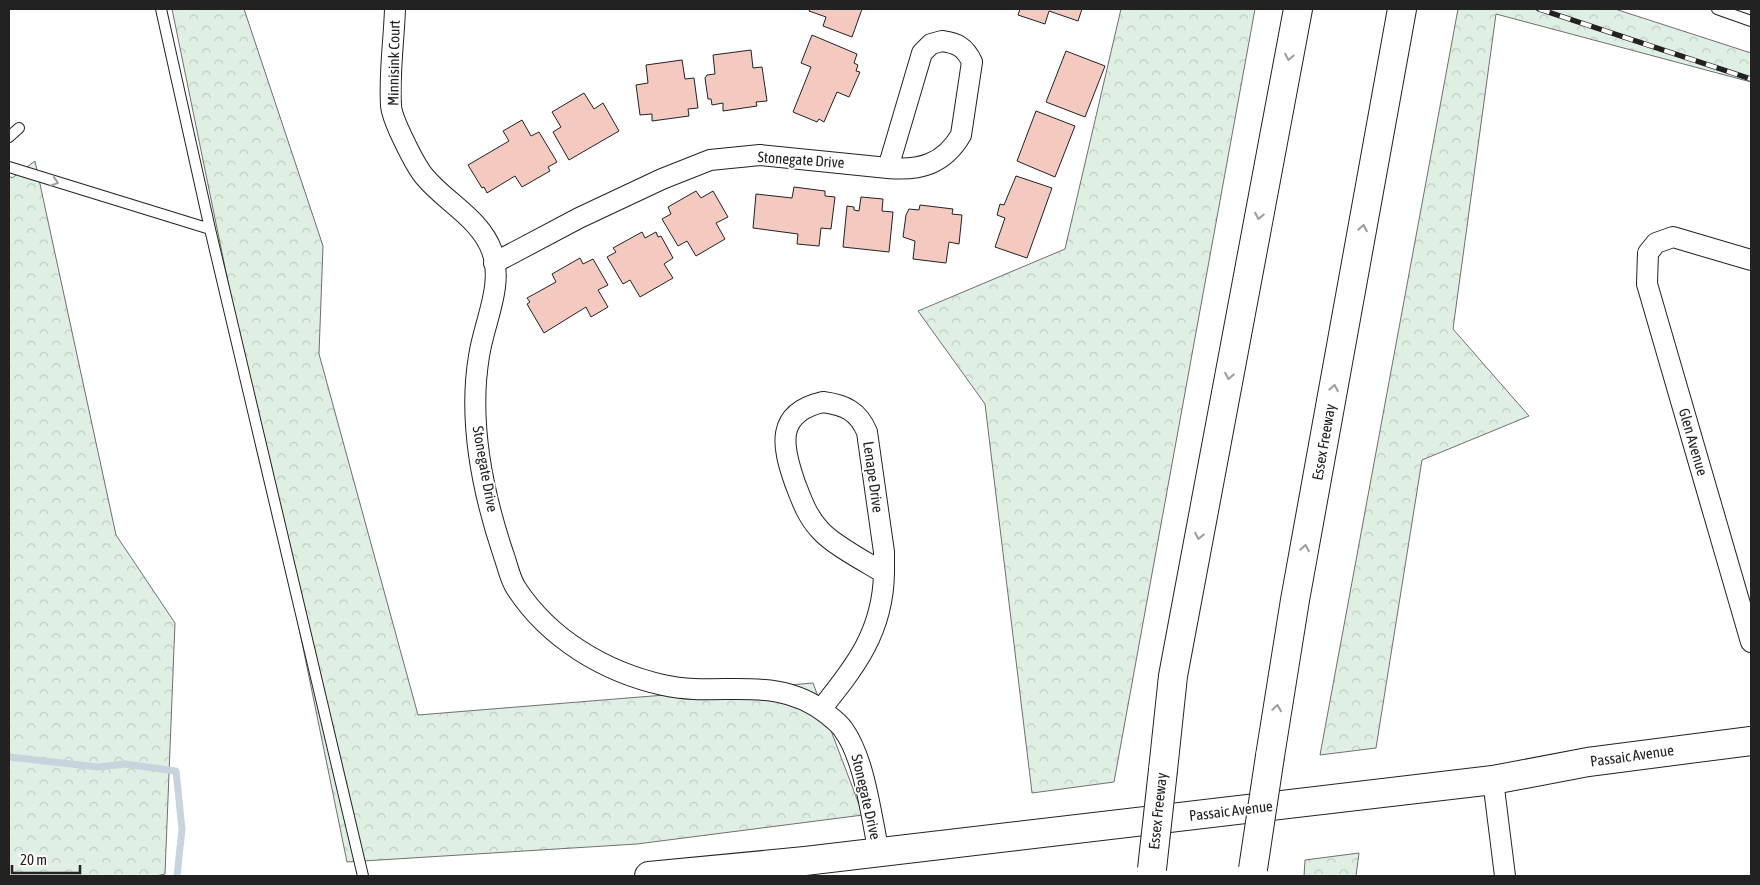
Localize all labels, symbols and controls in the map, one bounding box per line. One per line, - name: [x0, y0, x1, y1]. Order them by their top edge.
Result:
- street label: Minnisink Court: [384, 20, 403, 106]
- one-way arrow: [1284, 52, 1295, 61]
- street label: Stonegate Drive: [757, 148, 845, 171]
- one-way arrow: [51, 176, 59, 186]
- one-way arrow: [1254, 212, 1265, 221]
- one-way arrow: [1357, 223, 1367, 232]
- one-way arrow: [1225, 372, 1235, 381]
- one-way arrow: [1328, 383, 1338, 392]
- street label: Essex Freeway: [1308, 402, 1339, 481]
- street label: Glen Avenue: [1676, 406, 1711, 478]
- street label: Stonegate Drive: [470, 425, 501, 513]
- street label: Lenape Drive: [860, 440, 887, 514]
- one-way arrow: [1195, 531, 1205, 540]
- one-way arrow: [1299, 543, 1309, 552]
- one-way arrow: [1272, 703, 1282, 712]
- street label: Passaic Avenue: [1589, 741, 1675, 770]
- street label: Stonegate Drive: [848, 753, 885, 841]
- street label: Essex Freeway: [1145, 772, 1170, 850]
- street label: Passaic Avenue: [1188, 797, 1274, 824]
- scale bar: [12, 842, 80, 874]
- text: 20 m: [20, 851, 47, 868]

